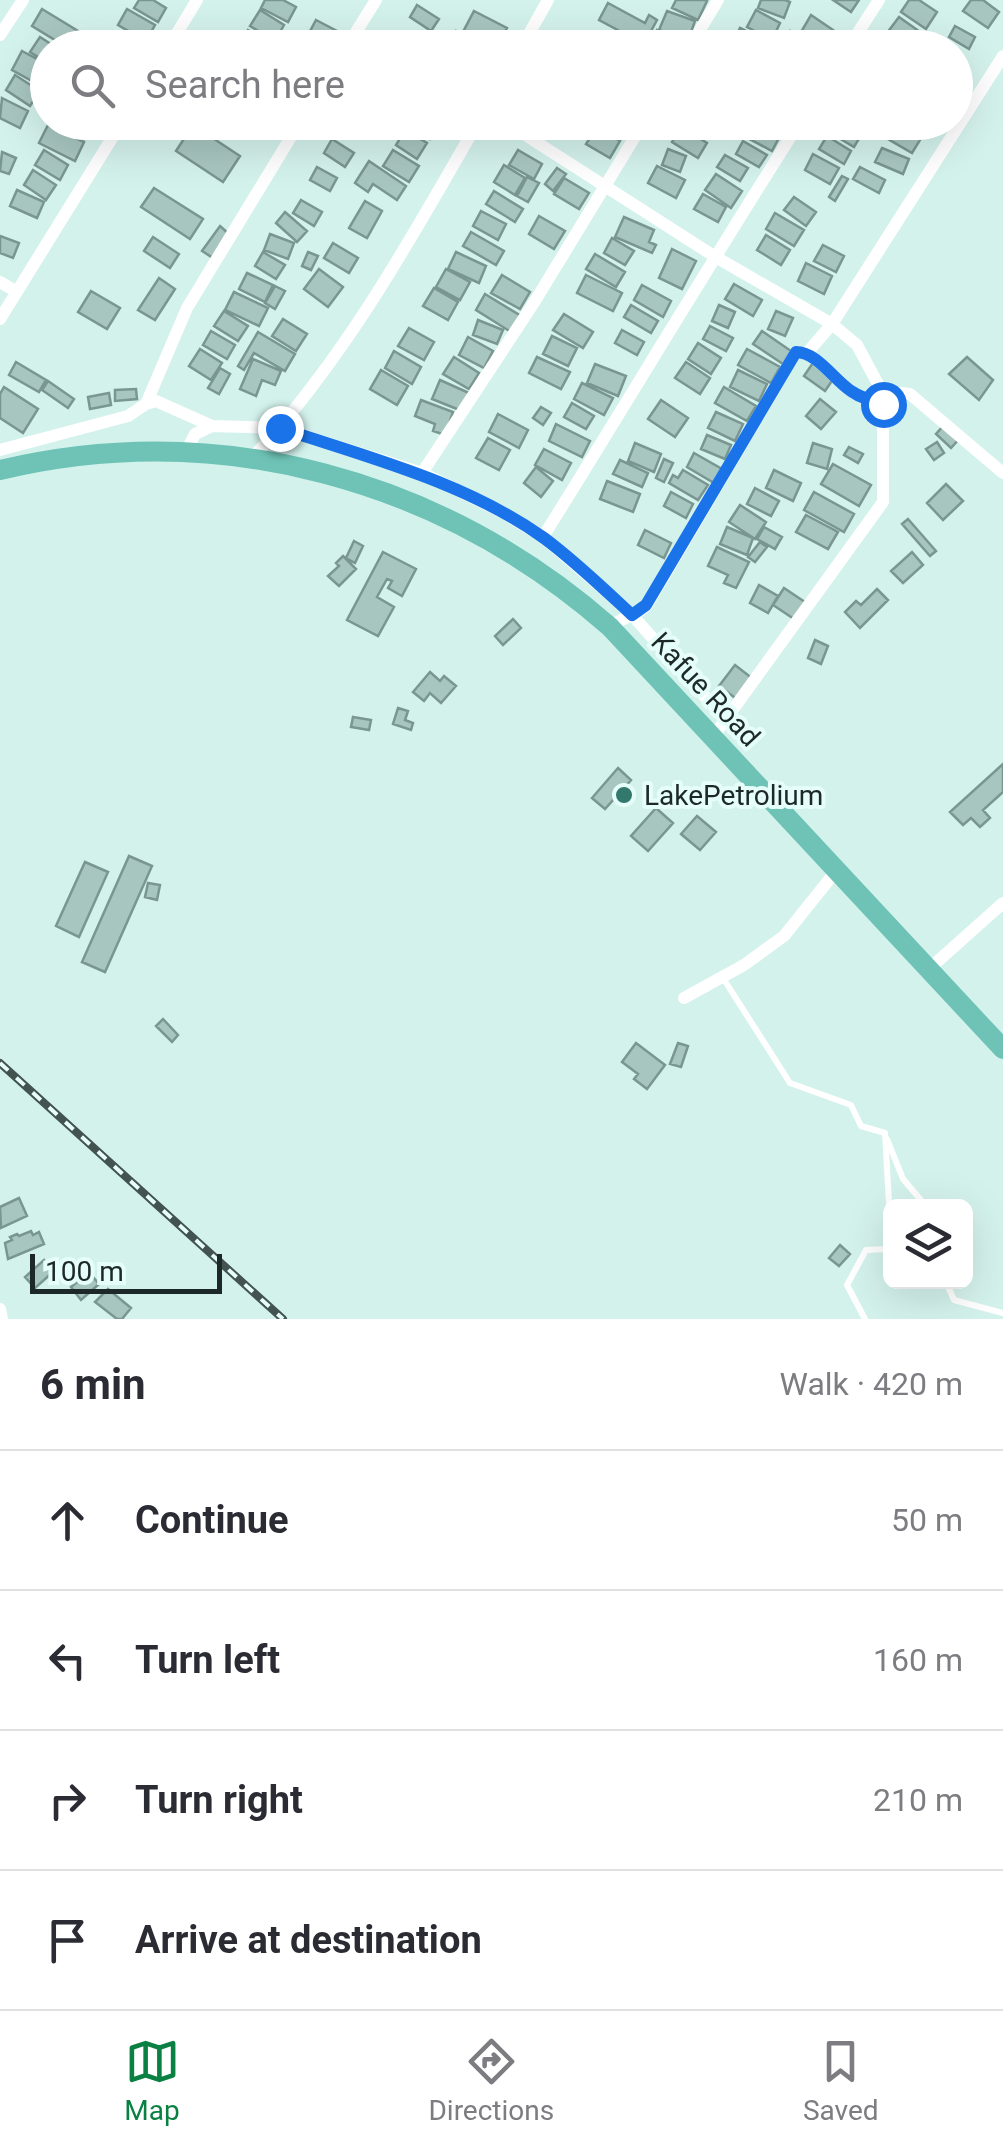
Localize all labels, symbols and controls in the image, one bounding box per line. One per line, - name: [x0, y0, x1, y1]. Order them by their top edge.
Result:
- search box: [30, 30, 973, 140]
- icon: search: [65, 58, 120, 113]
- text: Search here: [145, 63, 345, 107]
- route start: [861, 382, 907, 428]
- route end: [258, 406, 304, 452]
- street label: Kafue Road: [644, 625, 767, 753]
- place label: LakePetrolium: [644, 779, 823, 812]
- marker: LakePetrolium: [613, 784, 635, 806]
- map controls: [883, 1199, 973, 1289]
- button: layers: [883, 1199, 973, 1289]
- scale bar: [30, 1249, 222, 1294]
- text: 100 m: [45, 1255, 124, 1288]
- text: 6 min: [40, 1360, 146, 1409]
- text: Walk · 420 m: [780, 1365, 963, 1403]
- icon: ahead: [40, 1493, 95, 1548]
- text: Continue: [135, 1498, 289, 1542]
- text: 50 m: [891, 1501, 963, 1539]
- icon: left: [40, 1633, 95, 1688]
- text: Turn left: [135, 1638, 280, 1682]
- text: 160 m: [873, 1641, 963, 1679]
- icon: right: [40, 1773, 95, 1828]
- text: Turn right: [135, 1778, 303, 1822]
- text: 210 m: [873, 1781, 963, 1819]
- icon: arrive: [40, 1913, 95, 1968]
- text: Arrive at destination: [135, 1918, 482, 1962]
- tab: Map: [124, 2034, 180, 2127]
- tab: Directions: [428, 2034, 554, 2127]
- tab: Saved: [803, 2034, 879, 2127]

